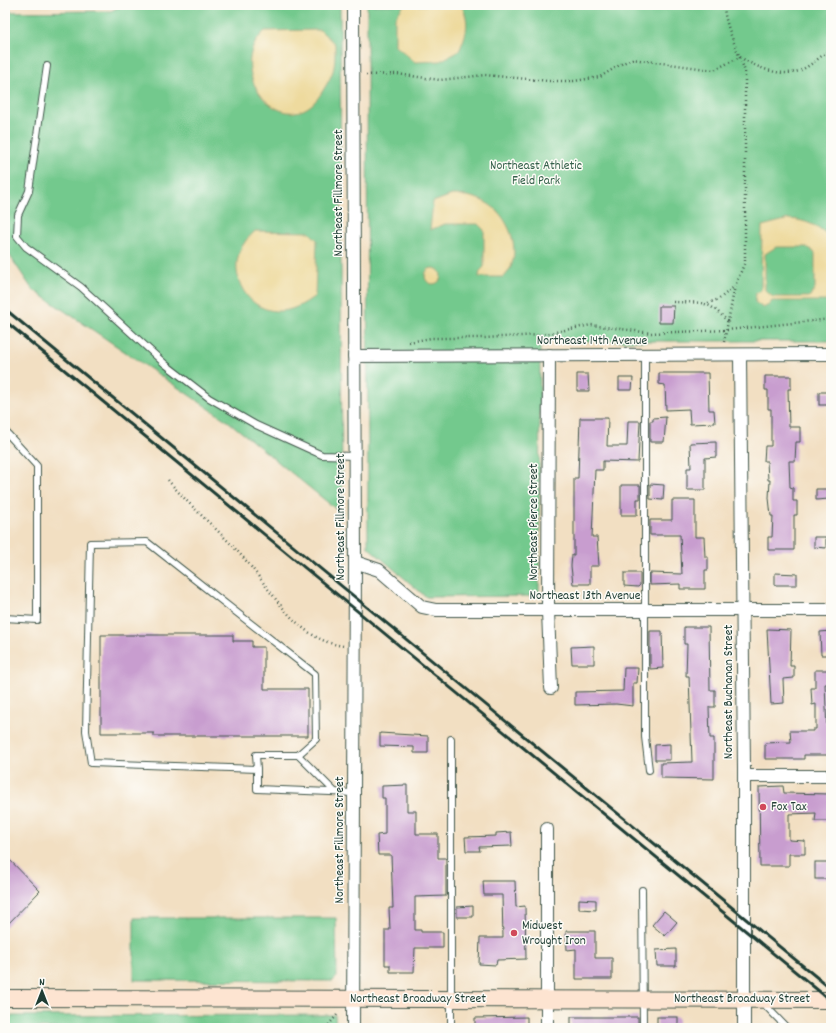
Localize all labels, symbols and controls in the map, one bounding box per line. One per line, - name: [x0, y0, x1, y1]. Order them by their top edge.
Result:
- street label: Northeast Fillmore Street: [330, 129, 349, 257]
- park label: Northeast Athletic Field Park: [490, 157, 582, 191]
- street label: Northeast 14th Avenue: [537, 332, 647, 351]
- street label: Northeast Fillmore Street: [332, 453, 351, 581]
- street label: Northeast Pierce Street: [525, 463, 544, 581]
- street label: Northeast 13th Avenue: [530, 587, 641, 606]
- street label: Northeast Buchanan Street: [720, 625, 739, 759]
- street label: Northeast Fillmore Street: [331, 776, 350, 904]
- place label: Fox Tax: [771, 798, 807, 817]
- marker: Fox Tax: [758, 802, 768, 812]
- place label: Midwest Wrought Iron: [522, 917, 586, 951]
- marker: Midwest Wrought Iron: [509, 928, 519, 938]
- north arrow: [22, 971, 62, 1011]
- text: N: [39, 975, 45, 991]
- street label: Northeast Broadway Street: [350, 990, 486, 1009]
- street label: Northeast Broadway Street: [674, 990, 810, 1009]

